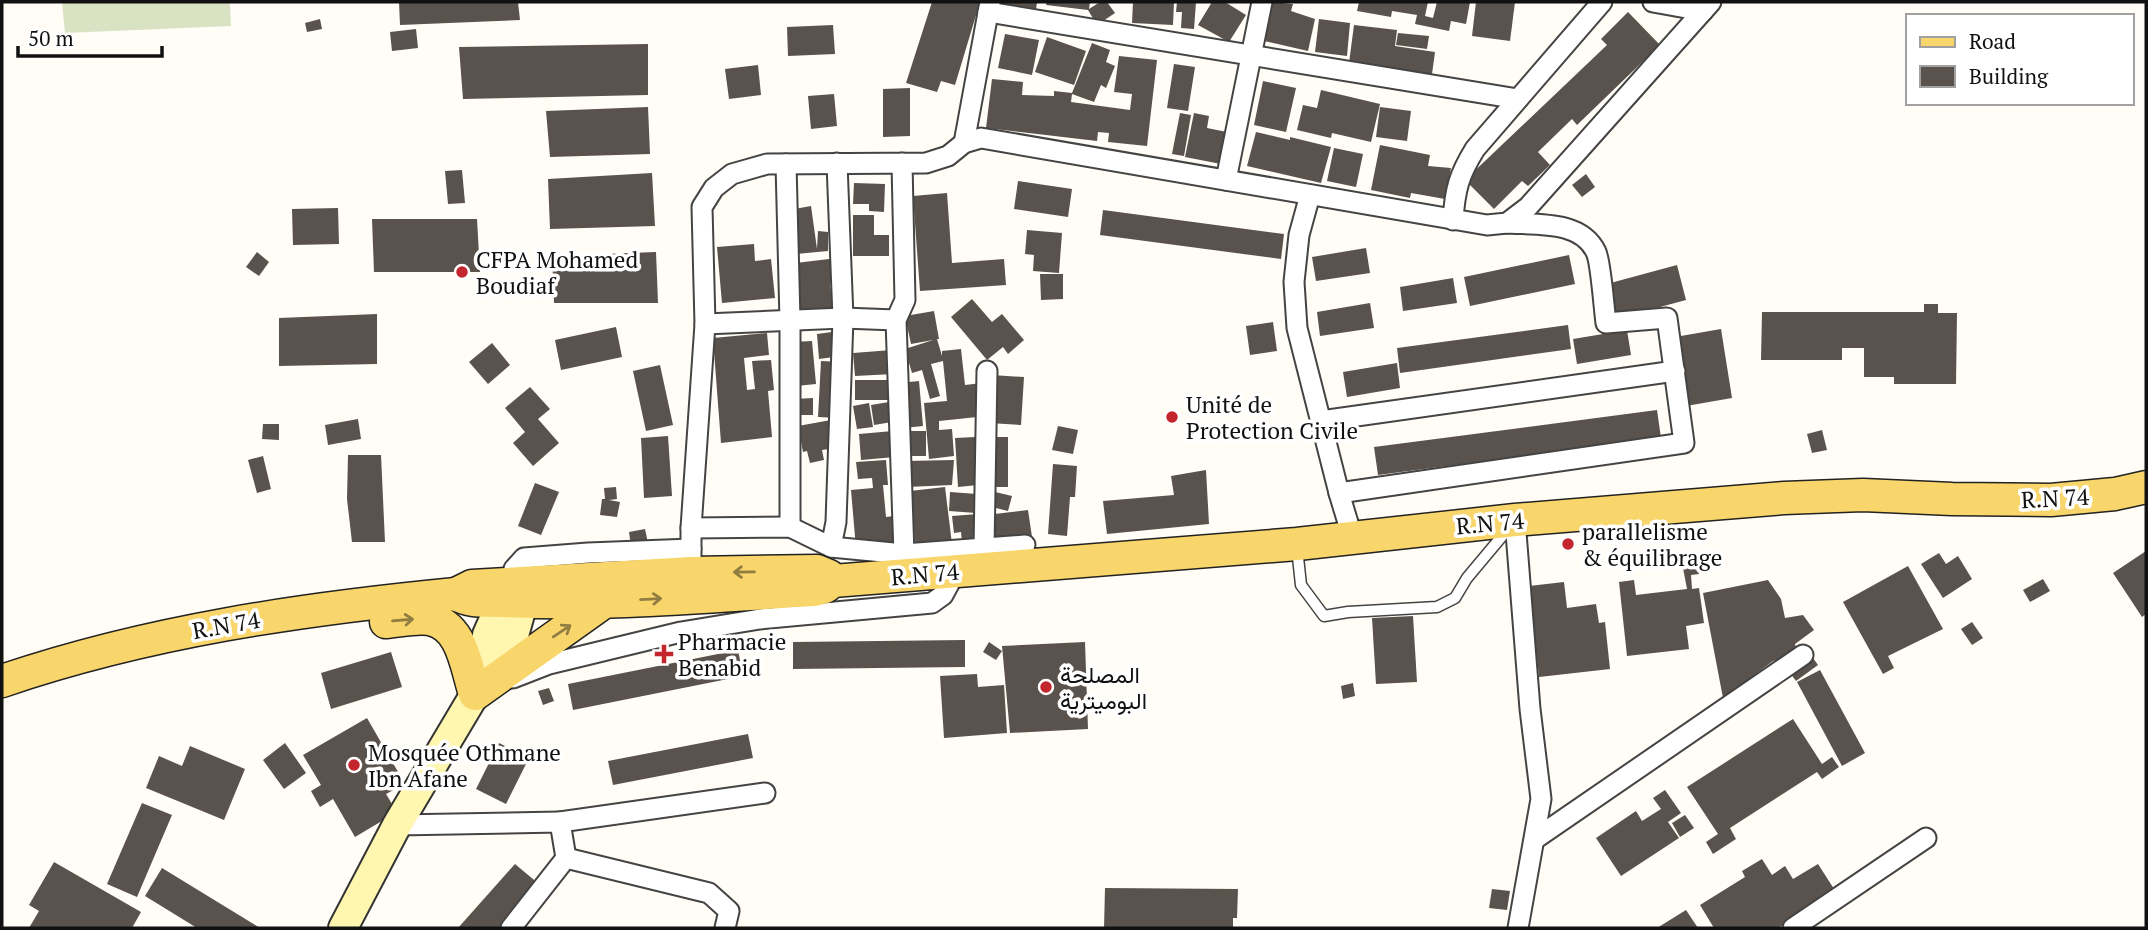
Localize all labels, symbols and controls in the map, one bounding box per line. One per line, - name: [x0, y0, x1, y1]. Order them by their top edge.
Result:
- scale bar: [18, 14, 161, 58]
- legend: [1906, 14, 2134, 105]
- text: 50 m: [28, 24, 74, 52]
- text: Road: [1969, 27, 2016, 55]
- text: Building: [1969, 62, 2049, 90]
- place label: CFPA Mohamed Boudiaf: [476, 244, 638, 301]
- marker: CFPA Mohamed Boudiaf: [454, 264, 470, 280]
- place label: Unité de Protection Civile: [1186, 389, 1358, 446]
- marker: Unité de Protection Civile: [1164, 409, 1180, 425]
- street label: R.N 74: [2020, 481, 2091, 515]
- street label: R.N 74: [1455, 505, 1526, 541]
- place label: parallelisme & équilibrage: [1582, 516, 1722, 573]
- marker: parallelisme & équilibrage: [1560, 536, 1576, 552]
- street label: R.N 74: [890, 556, 961, 592]
- one-way arrow: [732, 565, 755, 579]
- one-way arrow: [639, 593, 662, 606]
- street label: R.N 74: [190, 604, 263, 646]
- one-way arrow: [392, 613, 414, 626]
- one-way arrow: [551, 624, 571, 638]
- place label: Pharmacie Benabid: [678, 626, 786, 683]
- marker: Pharmacie Benabid: [656, 646, 672, 662]
- place label: المصلحة البوميترية: [1060, 659, 1147, 716]
- marker: المصلحة البوميترية: [1038, 679, 1054, 695]
- place label: Mosquée Othmane Ibn Afane: [368, 737, 561, 794]
- marker: Mosquée Othmane Ibn Afane: [346, 757, 362, 773]

